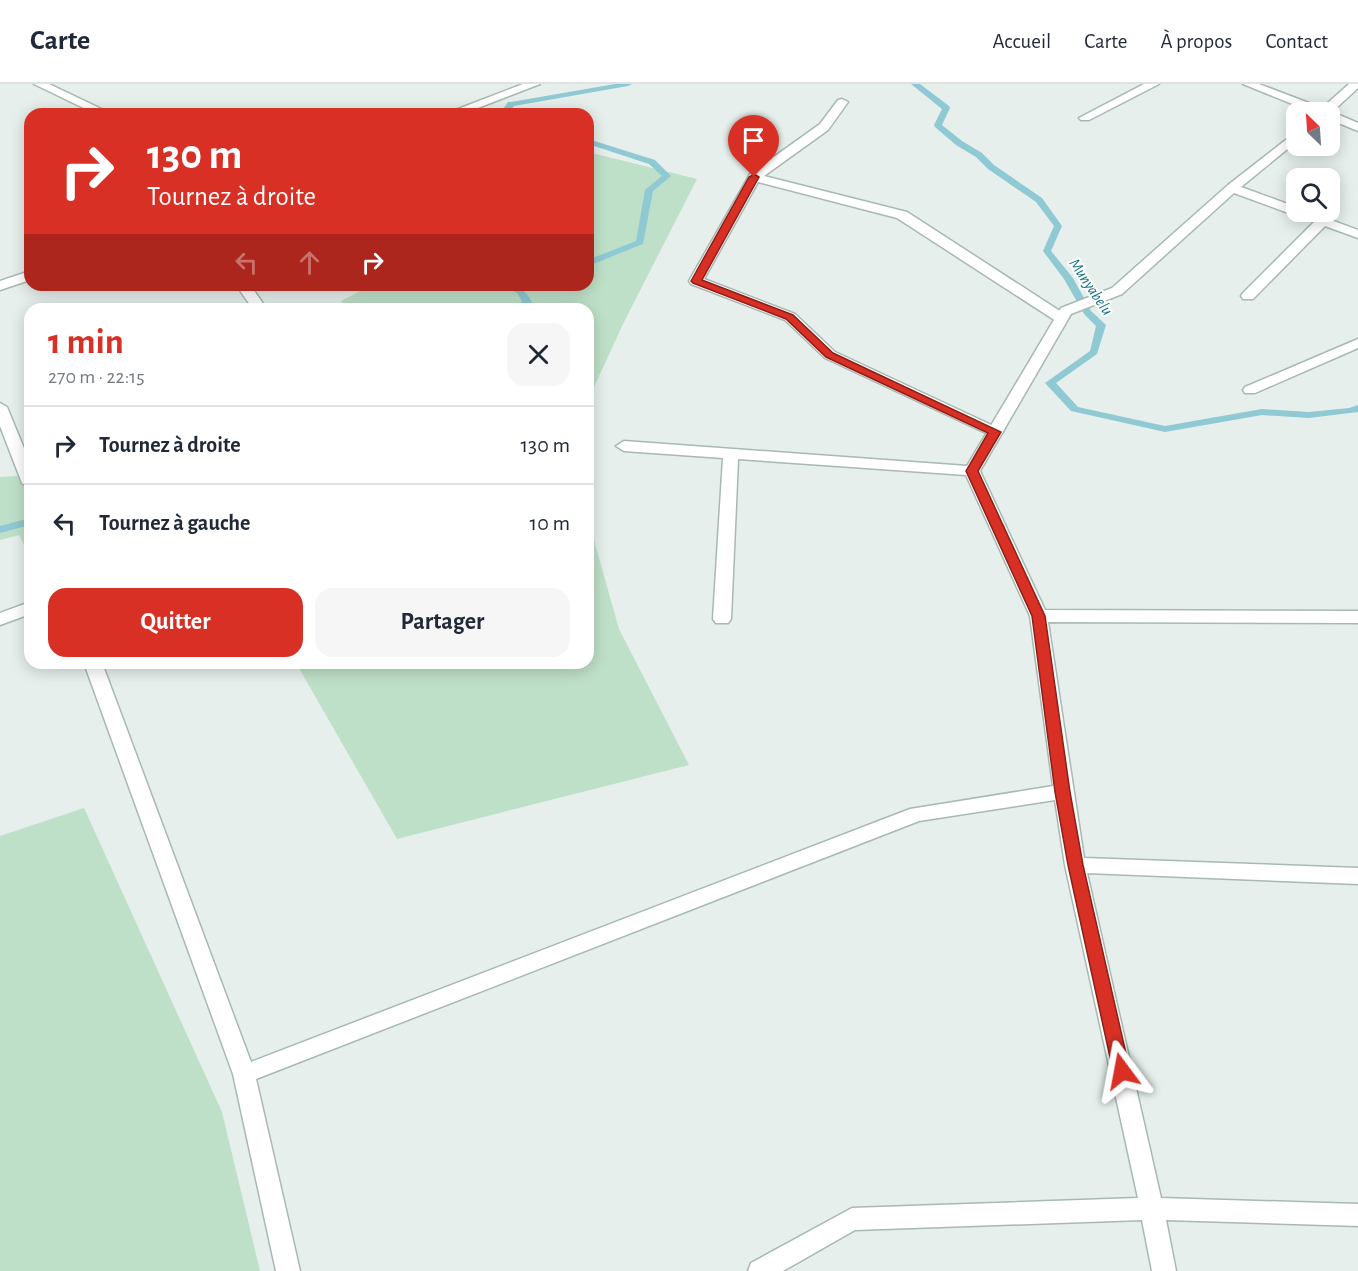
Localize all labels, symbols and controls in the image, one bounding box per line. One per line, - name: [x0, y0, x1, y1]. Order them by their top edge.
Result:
- text: Carte: [30, 27, 90, 55]
- text: Accueil: [993, 31, 1051, 52]
- text: Carte: [1084, 31, 1127, 52]
- text: À propos: [1160, 31, 1232, 52]
- text: Contact: [1265, 31, 1328, 52]
- north arrow: [1286, 102, 1340, 156]
- map controls: [1286, 102, 1340, 222]
- pin: [728, 115, 779, 177]
- icon: arrive: [737, 124, 770, 157]
- icon: right: [48, 132, 126, 210]
- text: 130 m: [147, 134, 242, 176]
- button: search: [1286, 168, 1340, 222]
- text: Tournez à droite: [147, 183, 316, 210]
- icon: left: [230, 246, 263, 279]
- icon: ahead: [293, 246, 326, 279]
- icon: right: [356, 246, 389, 279]
- water label: Munyabelu: [1066, 256, 1116, 318]
- button: close: [507, 323, 570, 386]
- text: 1 min: [48, 324, 124, 360]
- text: 270 m · 22:15: [48, 367, 145, 387]
- icon: right: [48, 429, 81, 462]
- text: Tournez à droite: [99, 434, 241, 456]
- text: 130 m: [521, 434, 570, 456]
- icon: left: [48, 507, 81, 540]
- text: Tournez à gauche: [99, 512, 250, 534]
- text: 10 m: [530, 512, 570, 534]
- button: Quitter: [48, 588, 303, 657]
- button: Partager: [315, 588, 570, 657]
- position arrow: [1090, 1039, 1154, 1103]

